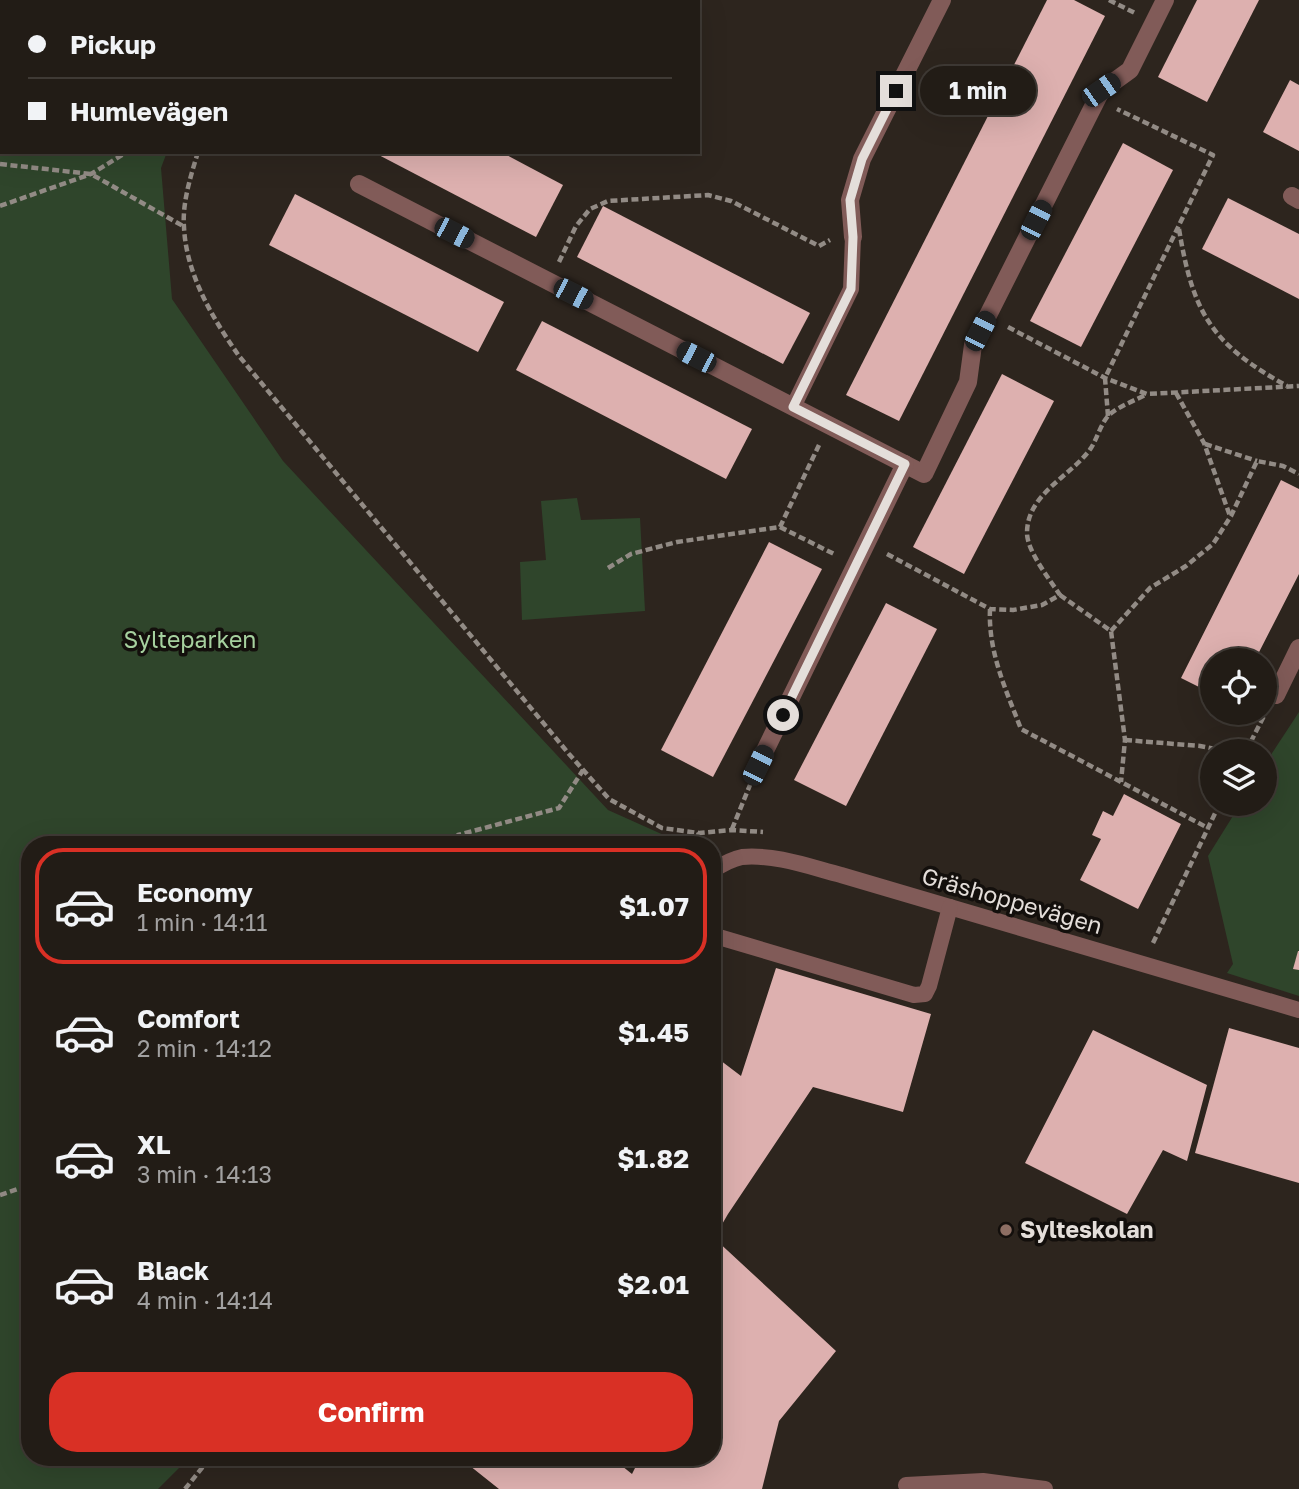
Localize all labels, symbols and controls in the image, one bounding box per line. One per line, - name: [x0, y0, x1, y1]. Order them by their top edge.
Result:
- text: Pickup: [70, 29, 156, 60]
- callout: 1 min: [920, 66, 1036, 116]
- car: [1078, 69, 1125, 111]
- route end: [880, 75, 912, 107]
- text: 1 min: [949, 76, 1007, 104]
- text: Humlevägen: [70, 96, 228, 127]
- car: [1018, 197, 1055, 243]
- car: [431, 214, 478, 252]
- car: [550, 275, 597, 313]
- car: [962, 308, 999, 354]
- car: [673, 338, 720, 376]
- park label: Sylteparken: [124, 625, 256, 653]
- map controls: [1200, 648, 1277, 816]
- button: locate: [1200, 648, 1277, 725]
- route start: [767, 699, 799, 731]
- button: layers: [1200, 739, 1277, 816]
- car: [740, 742, 777, 788]
- street label: Gräshoppevägen: [919, 861, 1106, 939]
- icon: car: [53, 875, 116, 938]
- text: Economy: [137, 877, 253, 908]
- text: $1.07: [619, 891, 689, 922]
- text: 1 min · 14:11: [137, 908, 267, 936]
- icon: car: [53, 1001, 116, 1064]
- text: Comfort: [137, 1003, 240, 1034]
- text: $1.45: [618, 1017, 689, 1048]
- text: 2 min · 14:12: [137, 1034, 272, 1062]
- icon: car: [53, 1127, 116, 1190]
- text: XL: [137, 1129, 171, 1160]
- text: $1.82: [617, 1143, 689, 1174]
- text: 3 min · 14:13: [137, 1160, 272, 1188]
- place label: Sylteskolan: [1020, 1215, 1154, 1243]
- marker: Sylteskolan: [998, 1222, 1014, 1238]
- icon: car: [53, 1253, 116, 1316]
- text: Black: [137, 1255, 209, 1286]
- text: $2.01: [617, 1269, 689, 1300]
- text: 4 min · 14:14: [137, 1286, 273, 1314]
- button: Confirm: [49, 1372, 693, 1452]

